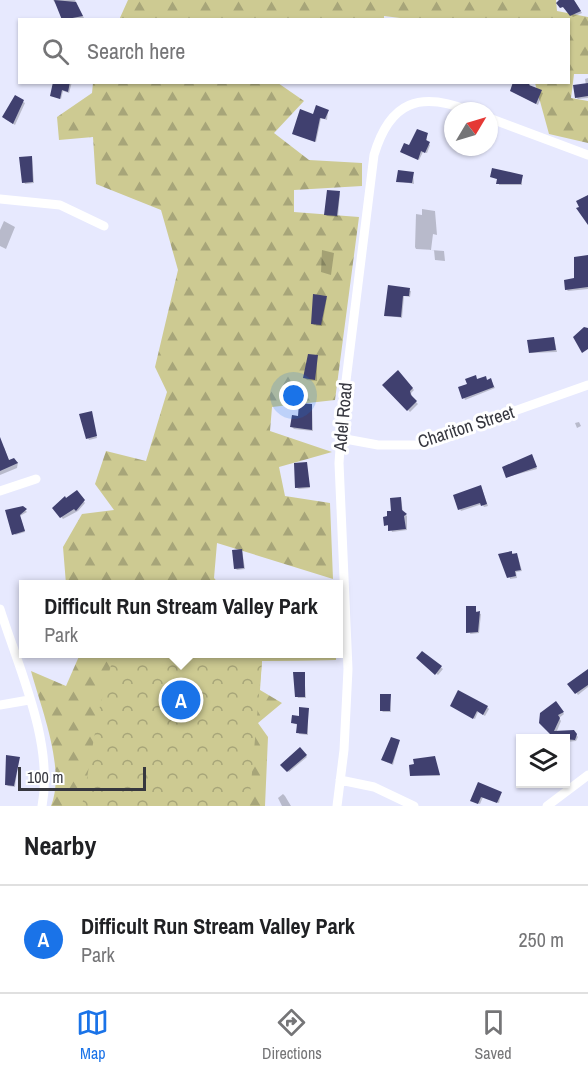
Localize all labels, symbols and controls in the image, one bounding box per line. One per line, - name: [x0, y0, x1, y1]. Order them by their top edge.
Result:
- search box: [18, 18, 570, 84]
- icon: search: [39, 35, 72, 68]
- text: Search here: [87, 36, 185, 66]
- north arrow: [444, 102, 498, 156]
- your location: [279, 381, 308, 410]
- street label: Adel Road: [327, 382, 358, 453]
- street label: Chariton Street: [414, 399, 517, 454]
- popup: [19, 580, 343, 658]
- text: Difficult Run Stream Valley Park: [44, 591, 318, 621]
- text: Park: [44, 621, 78, 648]
- pin: A: [162, 678, 201, 722]
- map controls: [516, 734, 570, 788]
- button: layers: [516, 734, 570, 788]
- scale bar: [18, 764, 146, 792]
- text: 100 m: [27, 766, 63, 788]
- text: Nearby: [24, 828, 96, 863]
- text: Difficult Run Stream Valley Park: [81, 911, 355, 941]
- text: A: [38, 926, 49, 953]
- text: 250 m: [518, 926, 564, 953]
- text: Park: [81, 941, 115, 968]
- tab: Map: [76, 1006, 109, 1064]
- tab: Directions: [262, 1006, 322, 1064]
- tab: Saved: [474, 1006, 512, 1064]

